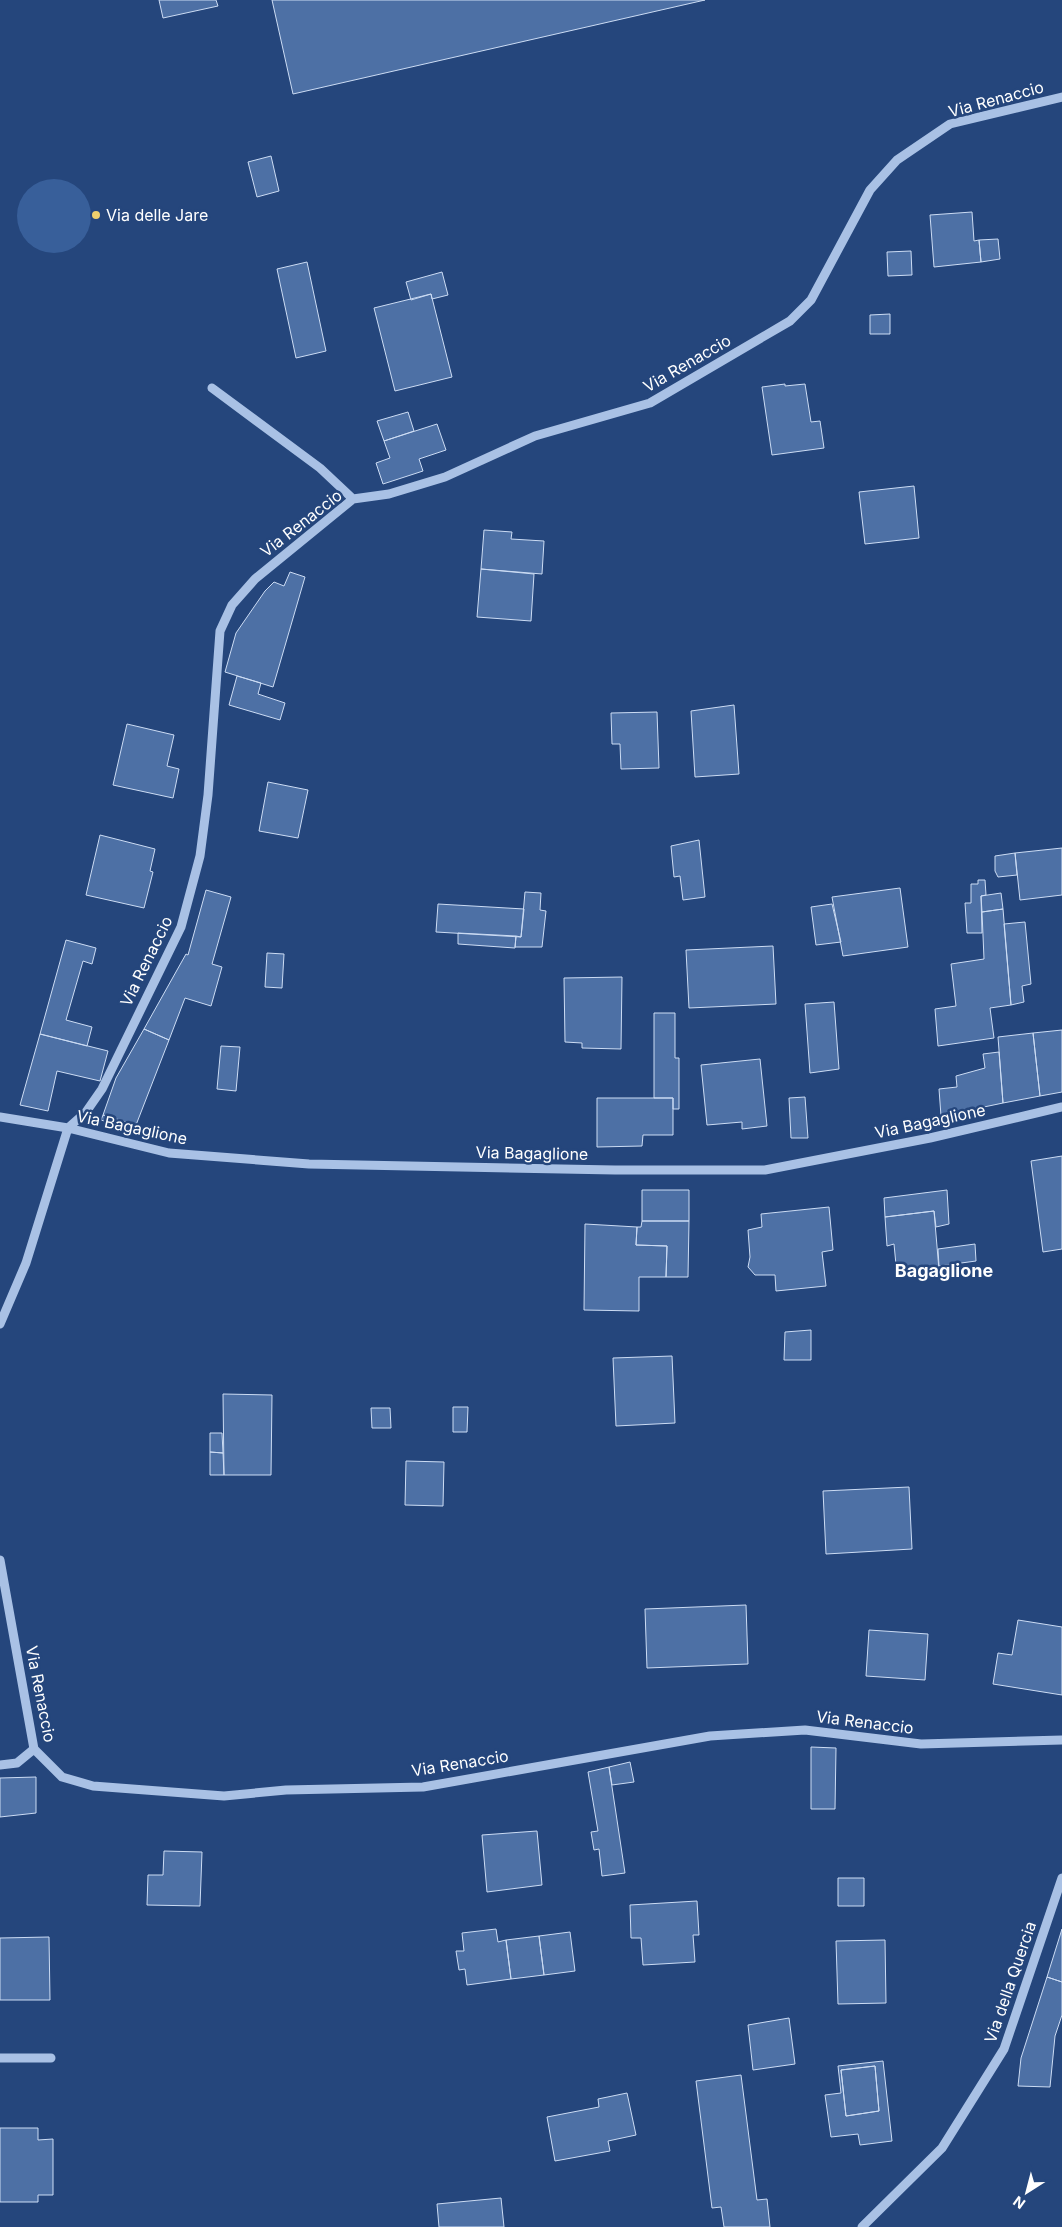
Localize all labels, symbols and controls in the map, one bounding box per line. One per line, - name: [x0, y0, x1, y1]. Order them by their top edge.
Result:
- street label: Via Renaccio: [946, 77, 1046, 121]
- place label: Via delle Jare: [106, 205, 208, 225]
- marker: Via delle Jare: [90, 209, 102, 221]
- street label: Via Renaccio: [640, 330, 734, 396]
- street label: Via Renaccio: [256, 485, 346, 561]
- street label: Via Renaccio: [116, 913, 176, 1009]
- street label: Via Bagaglione: [873, 1100, 987, 1142]
- street label: Via Bagaglione: [75, 1106, 189, 1148]
- street label: Via Bagaglione: [476, 1142, 588, 1164]
- district label: Bagaglione: [895, 1260, 993, 1281]
- street label: Via Renaccio: [22, 1644, 60, 1744]
- street label: Via Renaccio: [815, 1706, 915, 1738]
- street label: Via Renaccio: [410, 1745, 510, 1781]
- street label: Via della Quercia: [980, 1918, 1040, 2046]
- north arrow: [1002, 2167, 1052, 2217]
- text: N: [1010, 2193, 1028, 2213]

